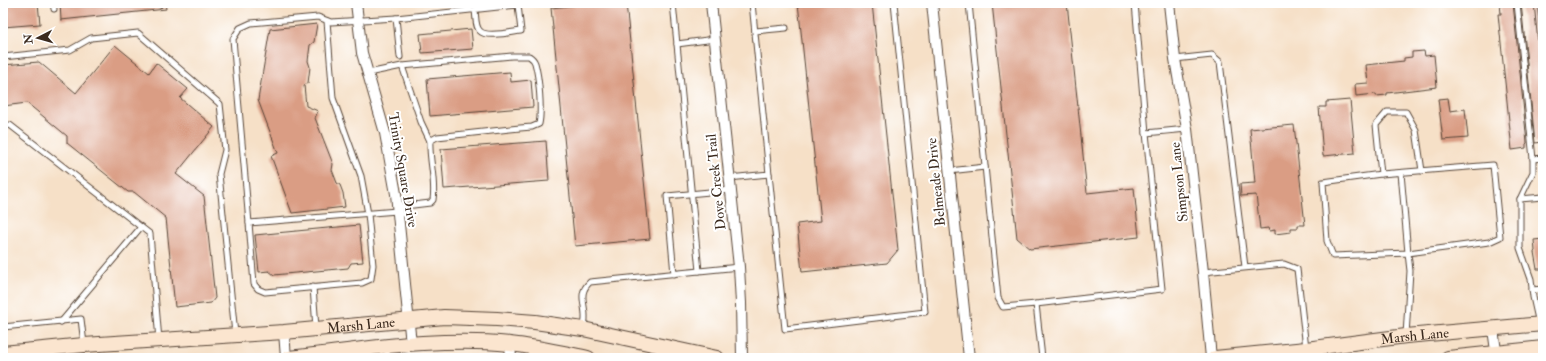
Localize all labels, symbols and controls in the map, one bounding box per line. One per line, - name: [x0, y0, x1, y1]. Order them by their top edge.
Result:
- north arrow: [18, 18, 58, 58]
- text: N: [21, 32, 36, 46]
- street label: Trinity Square Drive: [384, 111, 422, 229]
- street label: Dove Creek Trail: [702, 133, 730, 231]
- street label: Belmeade Drive: [923, 137, 949, 227]
- street label: Simpson Lane: [1166, 141, 1193, 223]
- street label: Marsh Lane: [326, 313, 396, 336]
- street label: Marsh Lane: [1380, 324, 1450, 348]

